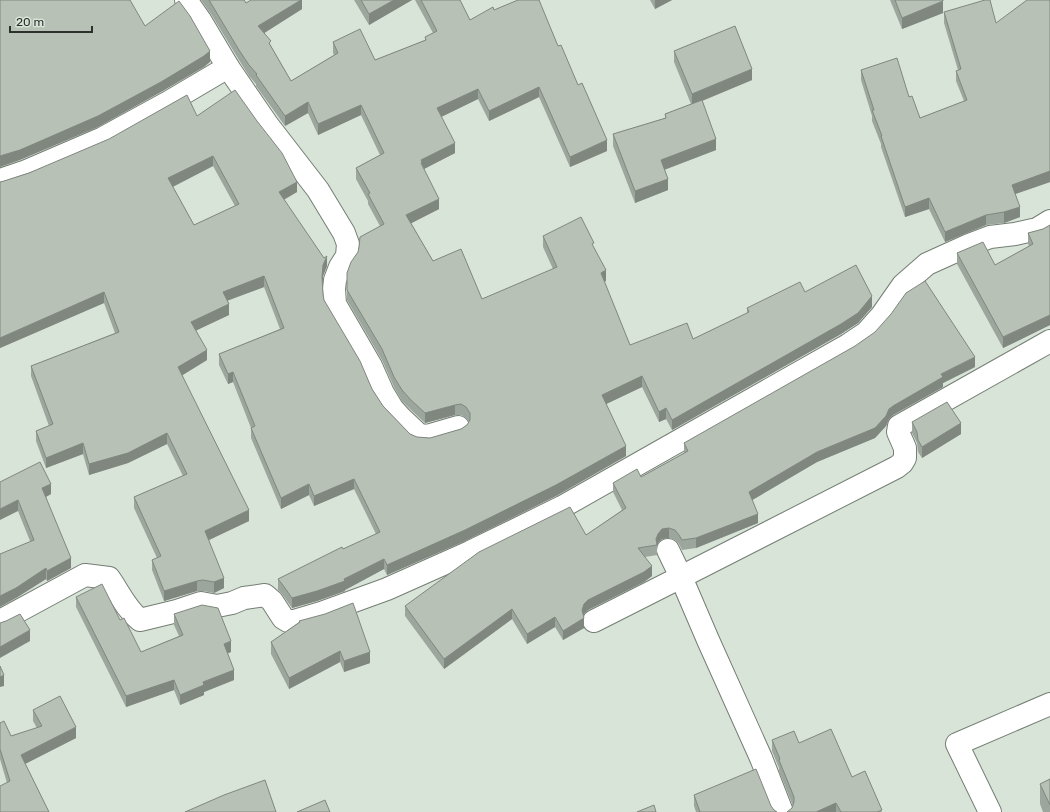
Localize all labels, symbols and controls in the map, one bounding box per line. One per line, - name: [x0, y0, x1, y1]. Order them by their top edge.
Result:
- scale bar: [10, 8, 92, 34]
- text: 20 m: [16, 15, 44, 29]

